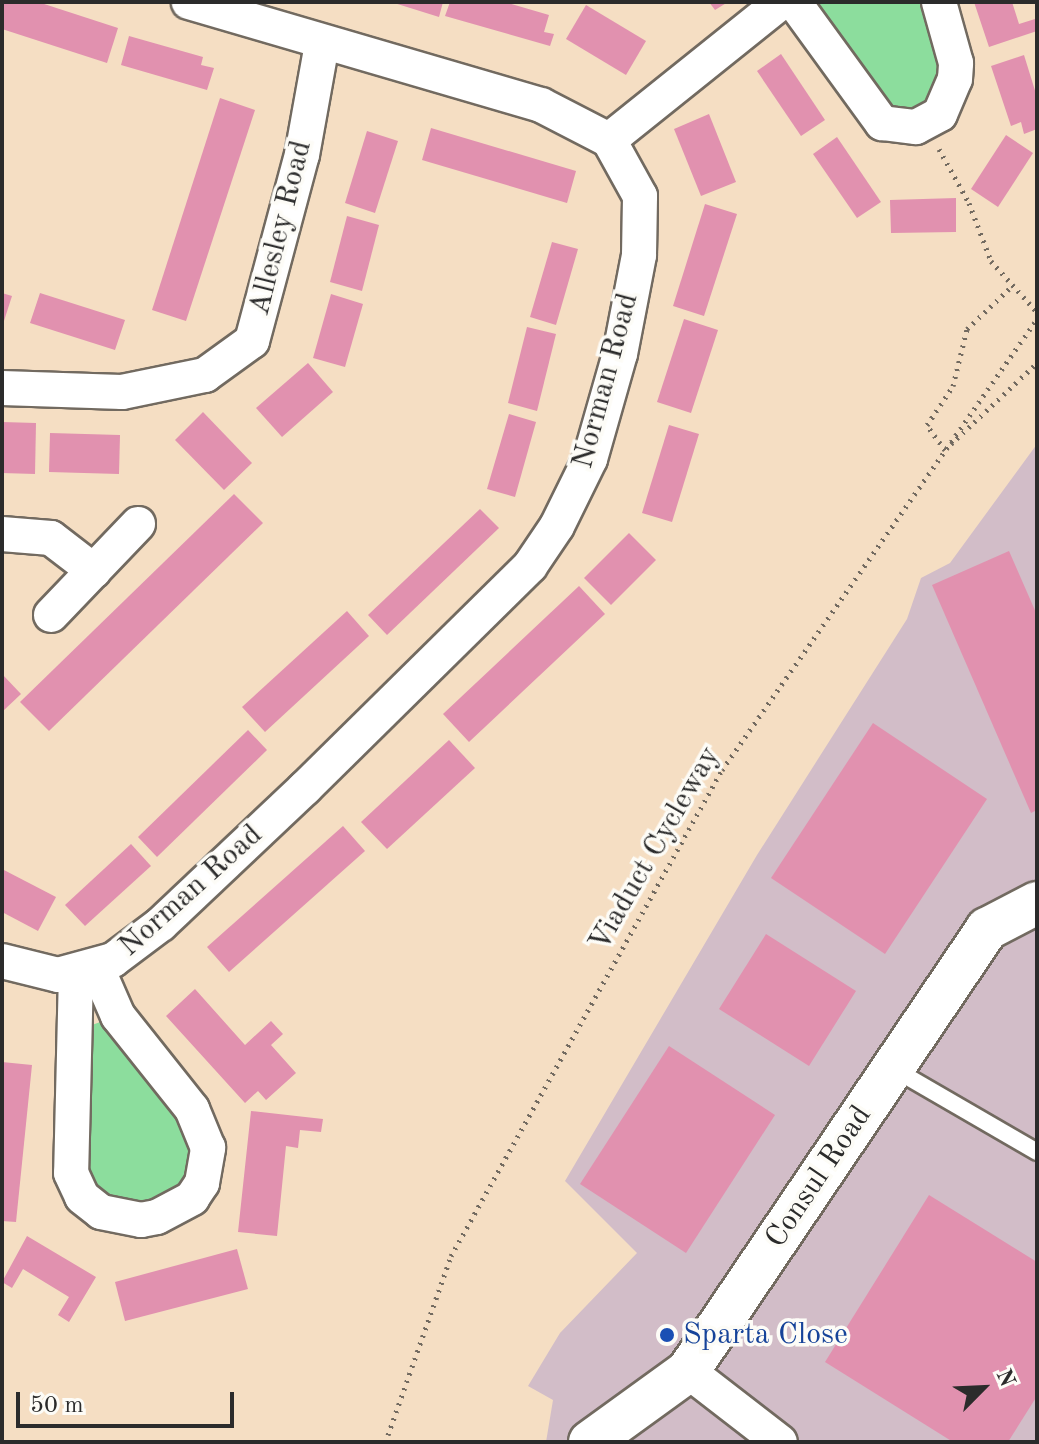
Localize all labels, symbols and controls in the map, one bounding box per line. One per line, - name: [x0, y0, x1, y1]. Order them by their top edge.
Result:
- street label: Allesley Road: [242, 137, 320, 319]
- street label: Norman Road: [565, 289, 647, 473]
- street label: Viaduct Cycleway: [582, 740, 728, 958]
- street label: Norman Road: [112, 817, 270, 965]
- street label: Consul Road: [758, 1099, 880, 1255]
- place label: Sparta Close: [683, 1317, 848, 1353]
- marker: Sparta Close: [658, 1326, 676, 1344]
- north arrow: [943, 1348, 1023, 1428]
- text: N: [991, 1366, 1018, 1390]
- scale bar: [20, 1376, 238, 1426]
- text: 50 m: [30, 1394, 84, 1418]

